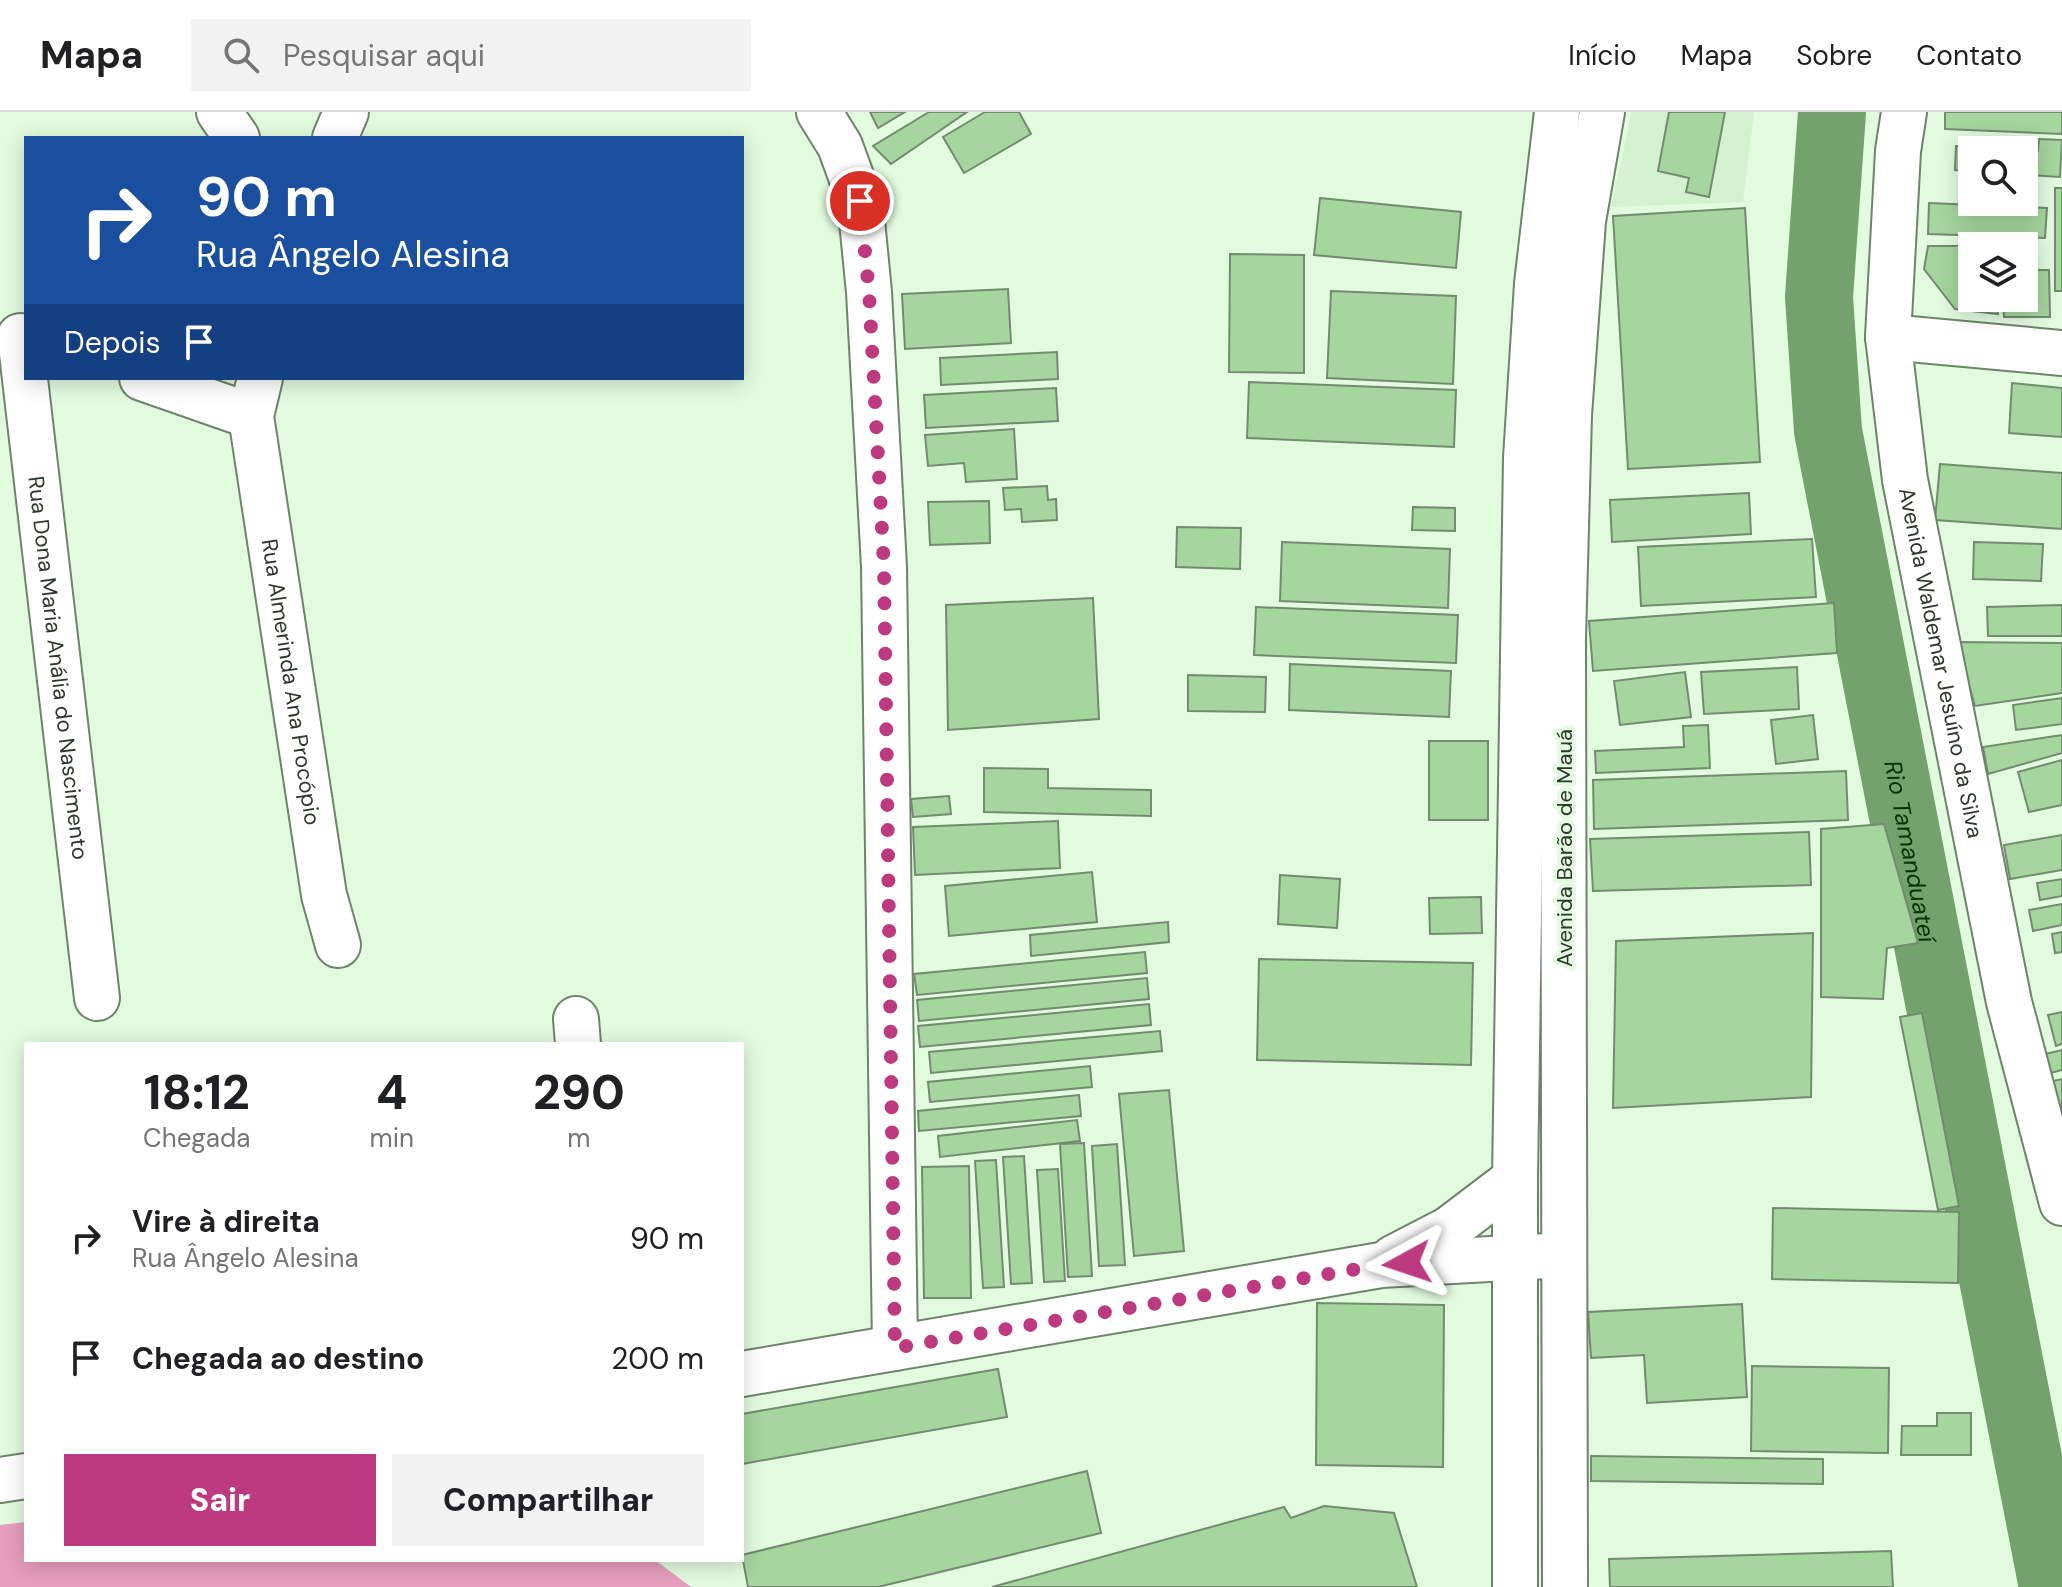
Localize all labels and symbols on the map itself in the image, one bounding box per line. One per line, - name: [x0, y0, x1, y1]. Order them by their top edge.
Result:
- pin: [826, 167, 894, 235]
- street label: Rua Dona Maria Anália do Nascimento: [21, 474, 95, 861]
- street label: Avenida Waldemar Jesuíno da Silva: [1892, 485, 1990, 841]
- street label: Rua Almerinda Ana Procópio: [255, 537, 327, 827]
- street label: Avenida Barão de Mauá: [1550, 729, 1579, 967]
- water label: Rio Tamanduateí: [1877, 758, 1943, 946]
- position arrow: [1365, 1221, 1449, 1305]

